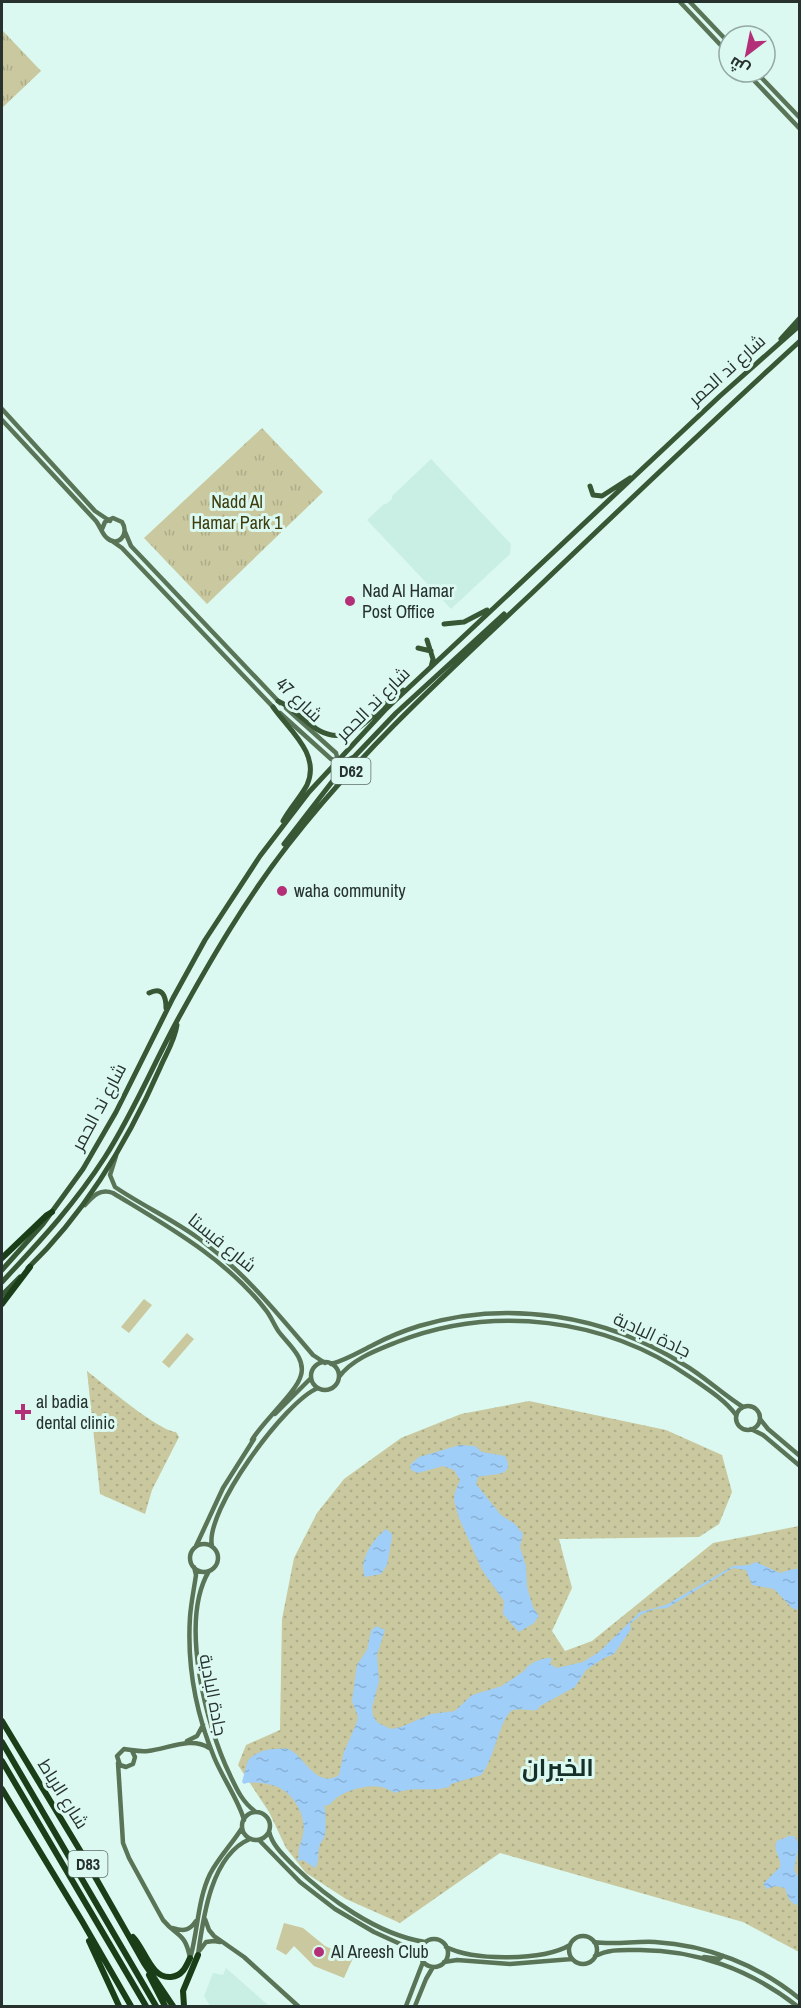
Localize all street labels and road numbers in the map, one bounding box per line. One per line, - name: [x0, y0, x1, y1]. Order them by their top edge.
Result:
- street label: شارع ند الحمر: [682, 328, 771, 412]
- street label: شارع ند الحمر: [329, 661, 415, 747]
- street label: شارع 47: [271, 672, 328, 728]
- road number: D62: [332, 758, 370, 784]
- street label: شارع ند الحمر: [65, 1059, 132, 1156]
- street label: شارع فيستا: [183, 1207, 262, 1278]
- street label: جادة البادية: [609, 1306, 695, 1363]
- street label: جادة البادية: [193, 1652, 234, 1738]
- street label: شارع الرباط: [32, 1754, 95, 1833]
- road number: D83: [68, 1851, 107, 1877]

